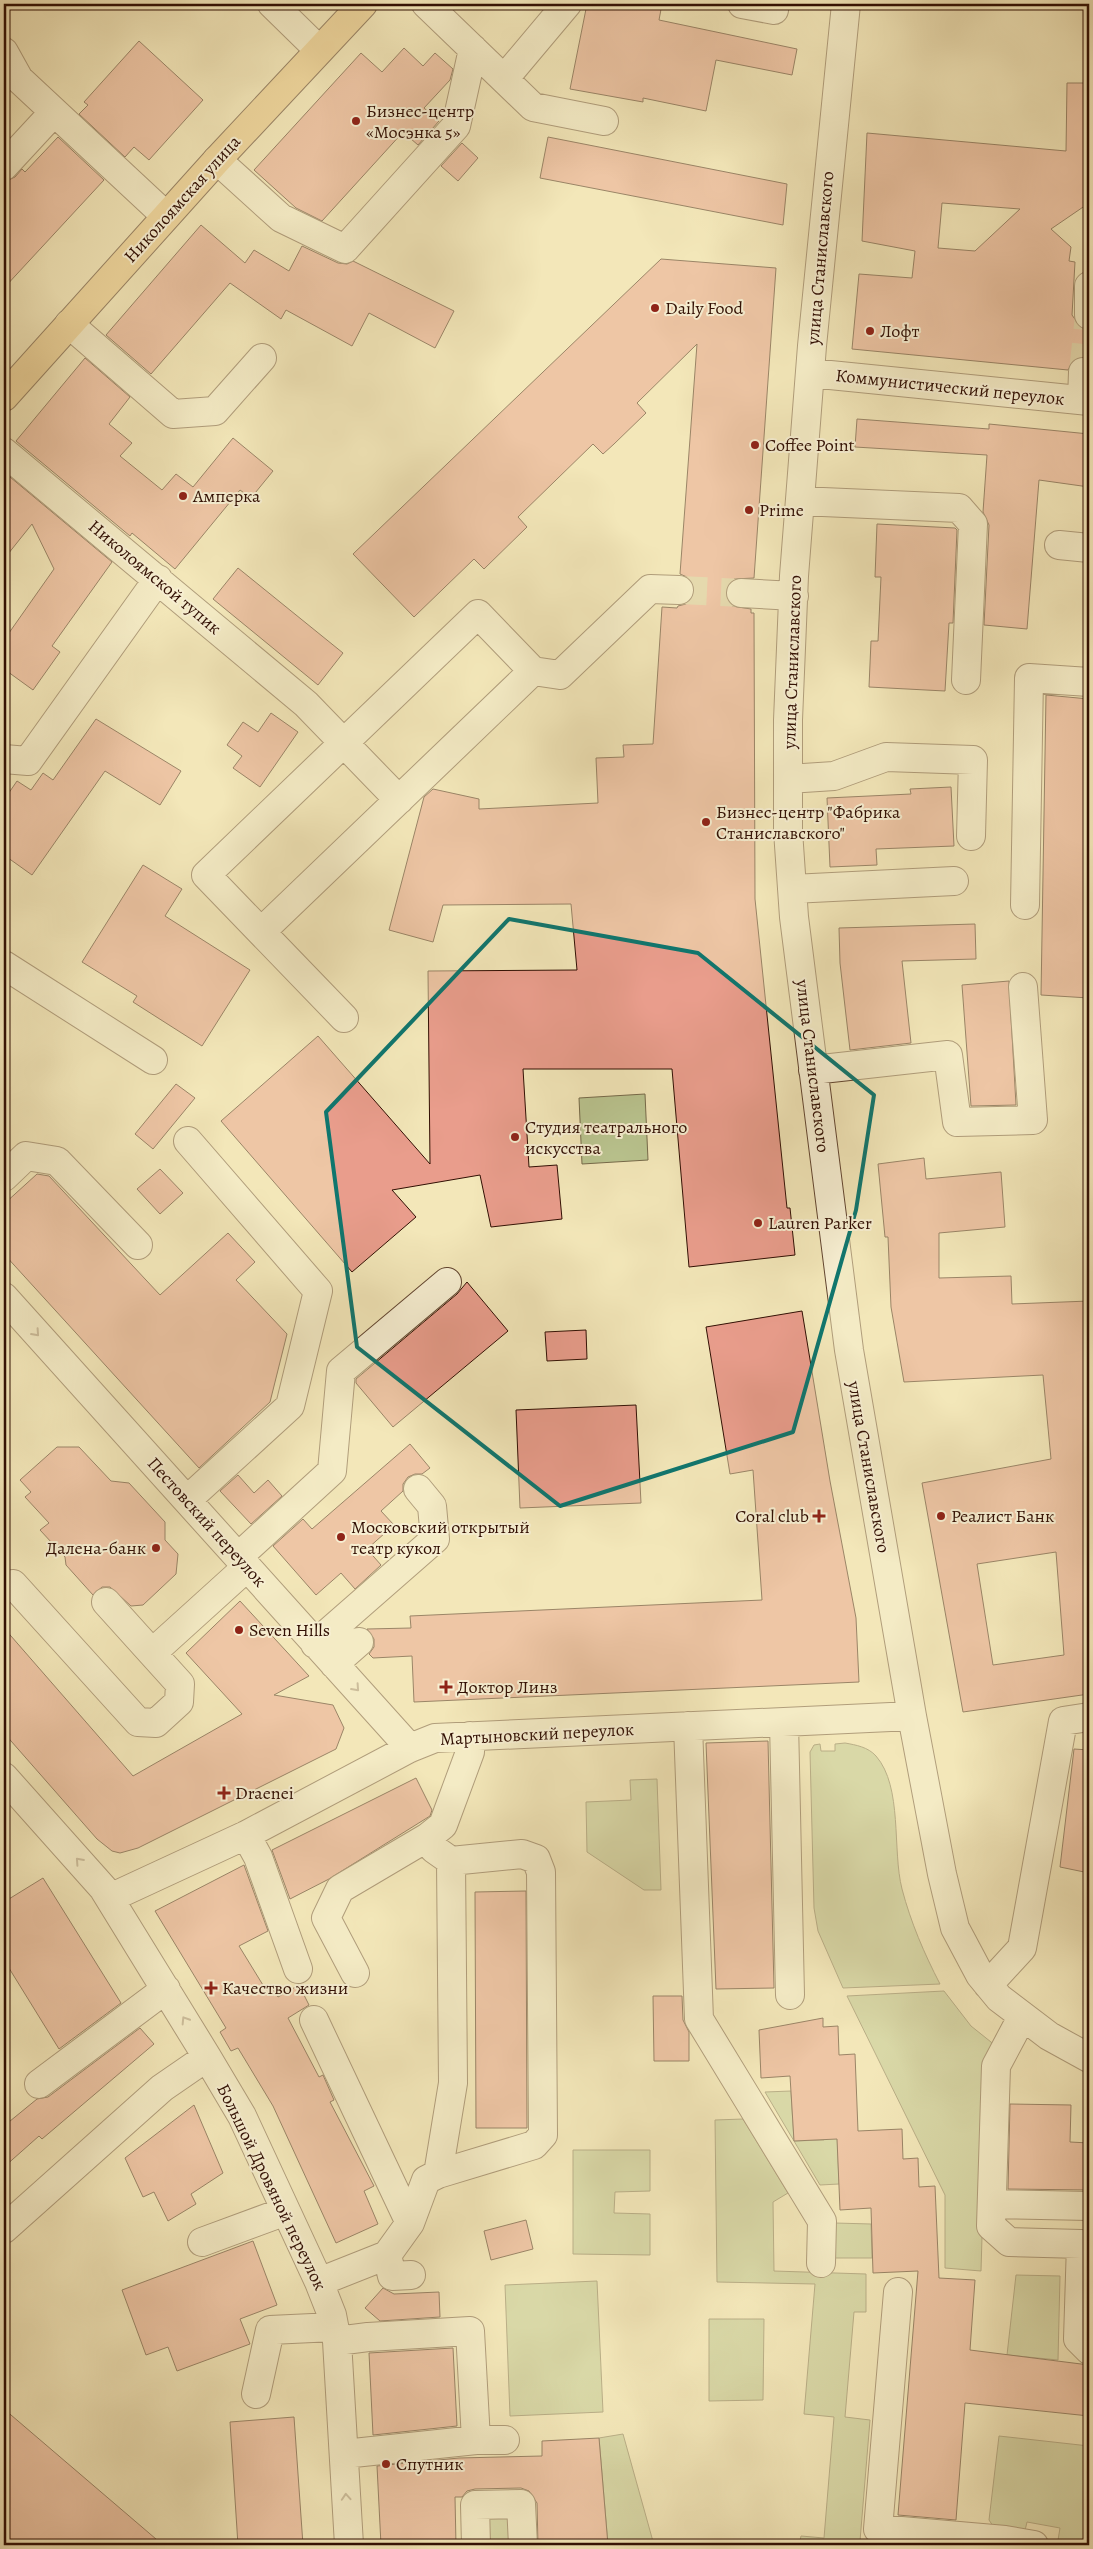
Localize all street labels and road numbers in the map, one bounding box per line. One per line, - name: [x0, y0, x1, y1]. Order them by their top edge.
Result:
- street label: Николоямская улица: [118, 130, 246, 268]
- street label: улица Станиславского: [800, 170, 840, 347]
- street label: Коммунистический переулок: [834, 363, 1066, 411]
- street label: Николоямской тупик: [83, 514, 227, 640]
- street label: улица Станиславского: [777, 575, 807, 750]
- street label: улица Станиславского: [790, 977, 836, 1154]
- street label: улица Станиславского: [842, 1378, 896, 1555]
- street label: Пестовский переулок: [142, 1452, 272, 1592]
- street label: Мартыновский переулок: [439, 1717, 635, 1751]
- street label: Большой Дровяной переулок: [211, 2080, 333, 2294]

